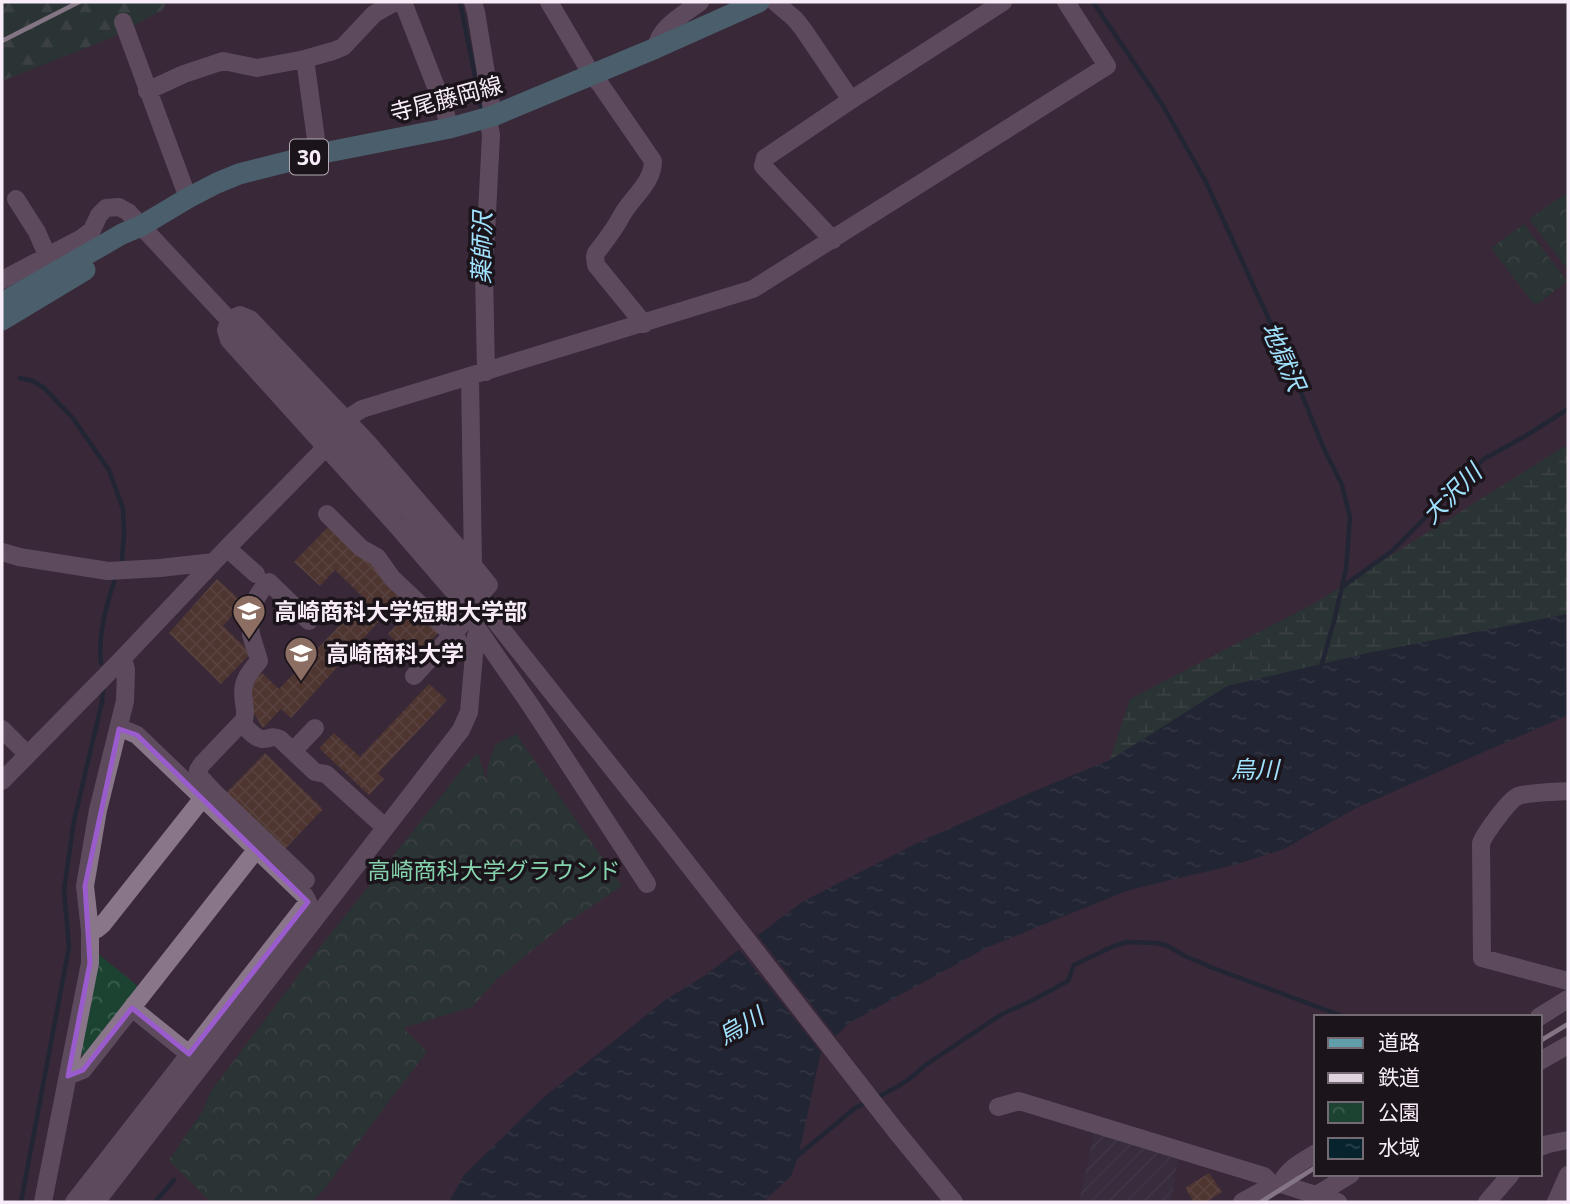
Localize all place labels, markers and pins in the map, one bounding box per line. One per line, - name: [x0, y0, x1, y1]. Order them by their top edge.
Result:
- school or university icon: 高崎商科大学短期大学部: [230, 592, 268, 641]
- place label: 高崎商科大学短期大学部: [274, 595, 527, 627]
- school or university icon: 高崎商科大学: [282, 634, 320, 683]
- place label: 高崎商科大学: [326, 637, 464, 669]

